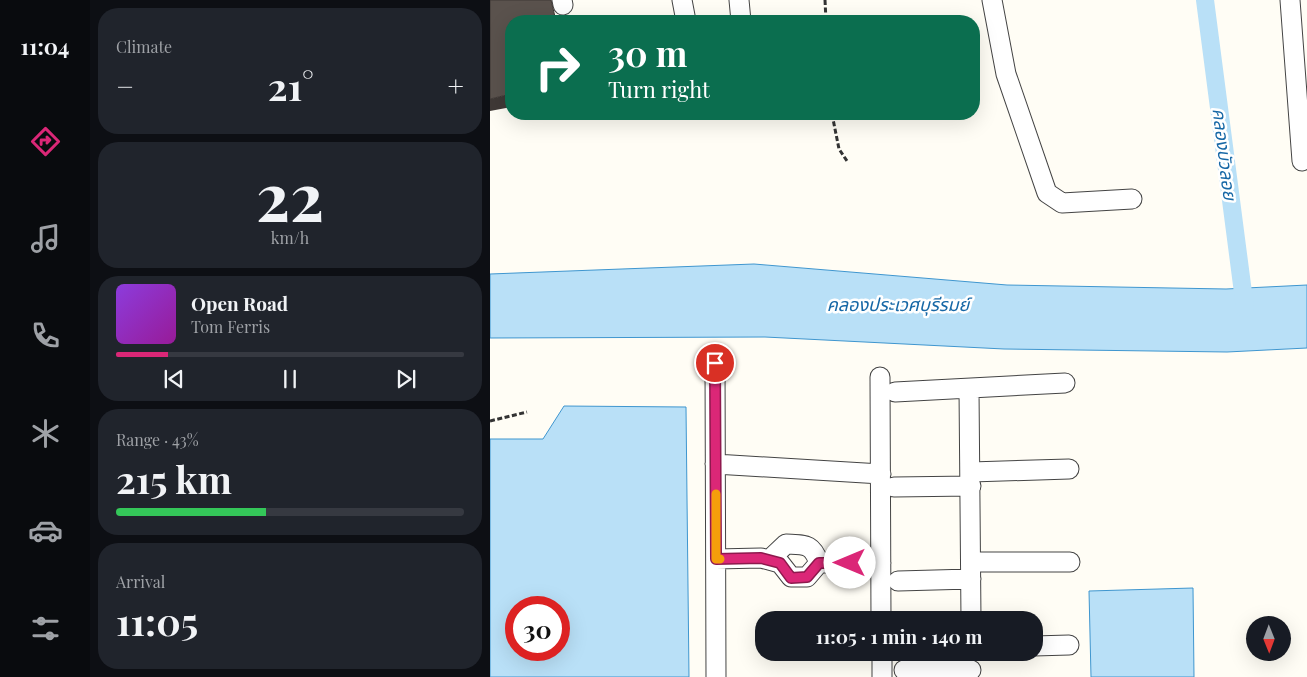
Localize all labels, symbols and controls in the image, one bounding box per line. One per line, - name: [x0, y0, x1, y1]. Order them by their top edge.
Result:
- text: 30 m: [608, 29, 688, 76]
- text: 11:04: [21, 31, 69, 61]
- icon: right: [525, 35, 590, 100]
- text: Climate: [116, 36, 172, 57]
- text: 21°: [268, 60, 314, 111]
- text: −: [116, 67, 134, 104]
- text: +: [448, 67, 464, 104]
- text: Turn right: [608, 74, 710, 104]
- water label: คลองบัวลอย: [1207, 107, 1243, 203]
- icon: directions: [28, 124, 63, 159]
- text: 22: [256, 151, 324, 237]
- icon: music: [28, 221, 63, 256]
- text: km/h: [271, 227, 309, 248]
- text: Open Road: [191, 290, 288, 316]
- water label: คลองประเวศบุรีรมย์: [827, 292, 972, 316]
- text: Tom Ferris: [191, 316, 270, 337]
- icon: phone: [28, 318, 63, 353]
- pin: [694, 342, 736, 384]
- icon: arrive: [701, 349, 729, 377]
- icon: previous: [160, 365, 188, 393]
- icon: pause: [276, 365, 304, 393]
- icon: next: [392, 365, 420, 393]
- icon: climate: [28, 416, 63, 451]
- text: Range · 43%: [116, 429, 199, 450]
- text: 215 km: [116, 453, 232, 504]
- icon: car: [28, 513, 63, 548]
- position arrow: [823, 536, 875, 588]
- text: Arrival: [116, 571, 165, 592]
- text: 11:05: [116, 595, 198, 646]
- speed limit sign: 30: [505, 596, 570, 661]
- icon: filters: [28, 611, 63, 646]
- north arrow: [1246, 616, 1291, 661]
- map controls: [1246, 616, 1291, 661]
- text: 11:05 · 1 min · 140 m: [816, 623, 982, 649]

